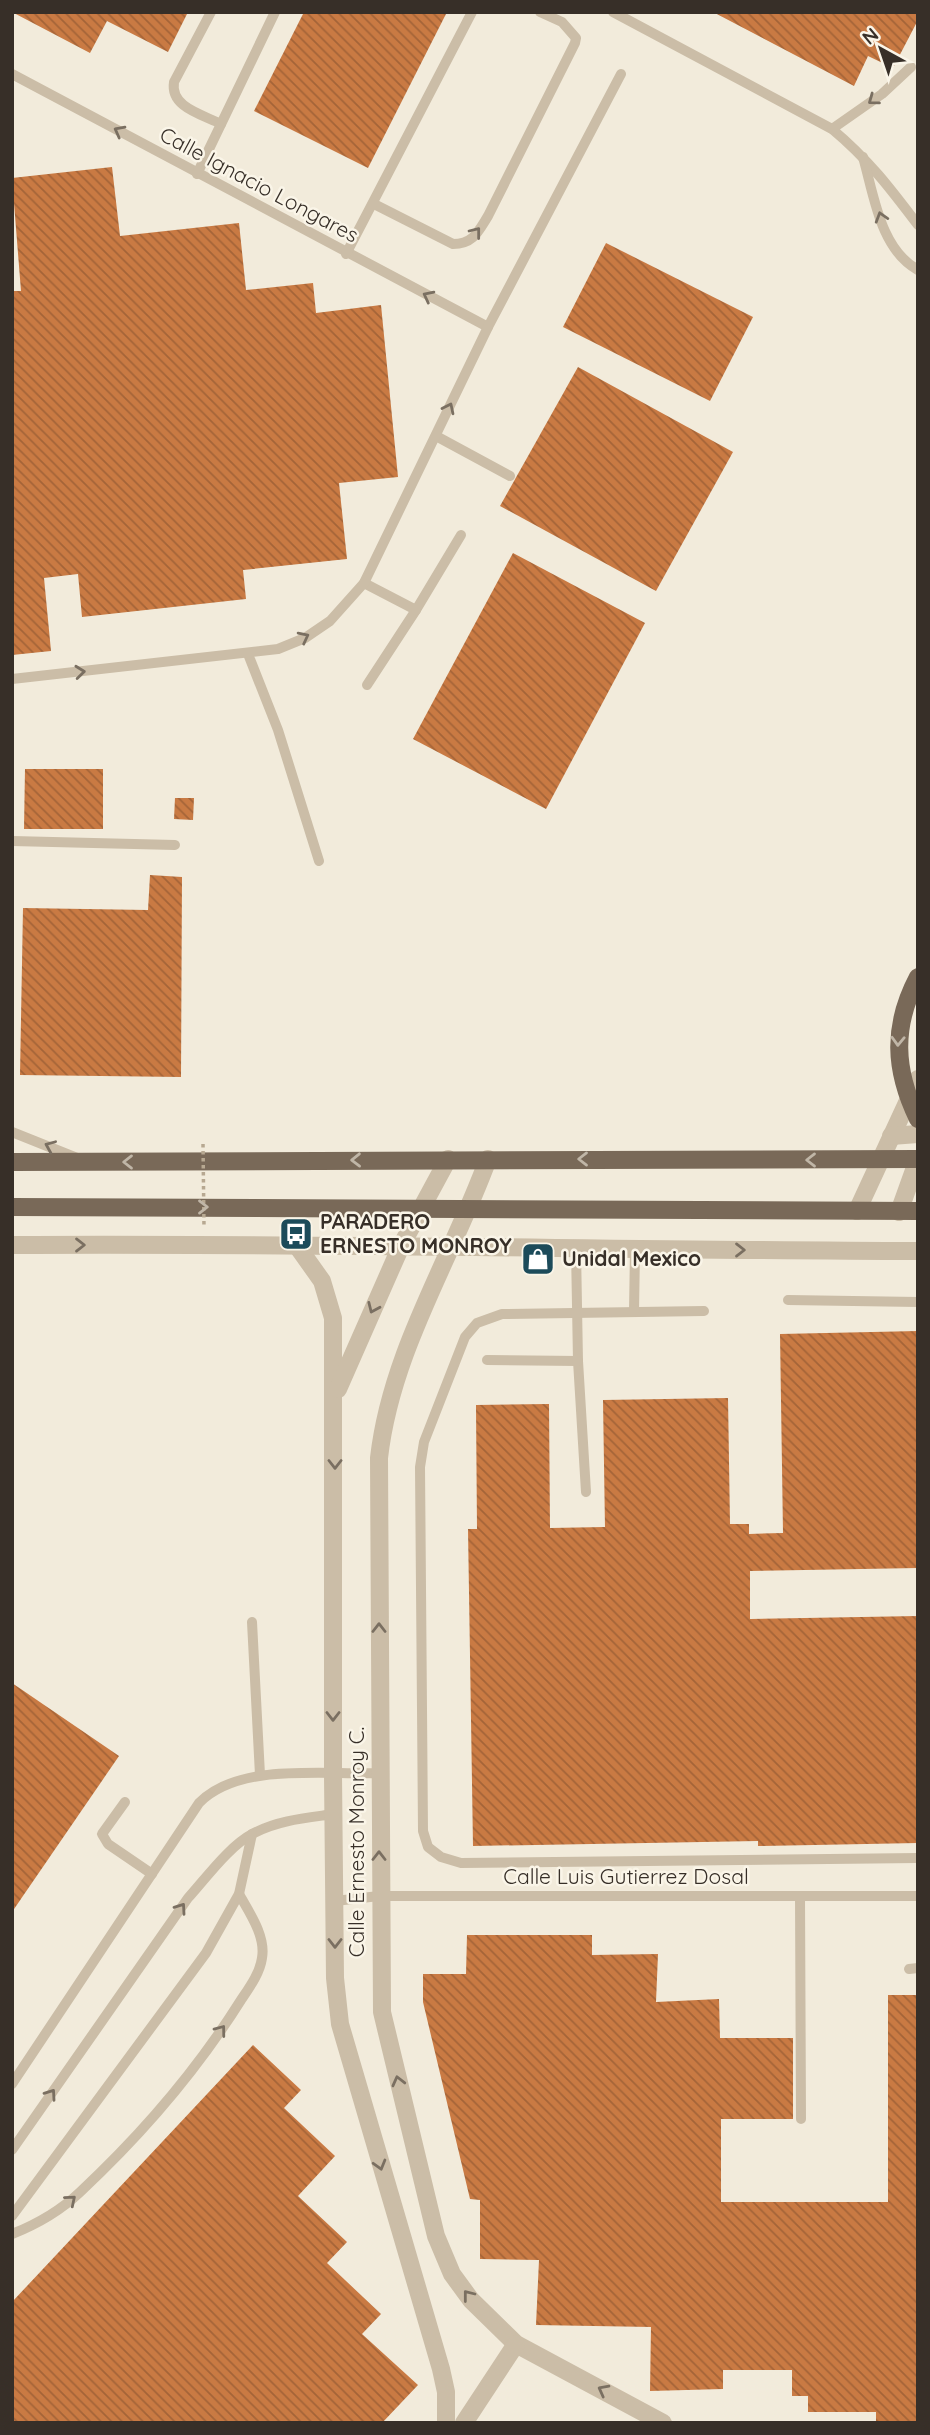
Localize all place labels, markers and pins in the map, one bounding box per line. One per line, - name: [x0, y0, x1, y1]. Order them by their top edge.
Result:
- place label: PARADERO ERNESTO MONROY: [320, 1208, 512, 1258]
- bus stop icon: PARADERO ERNESTO MONROY: [277, 1215, 315, 1253]
- shop icon: Unidal Mexico: [519, 1240, 557, 1278]
- place label: Unidal Mexico: [562, 1245, 701, 1271]

